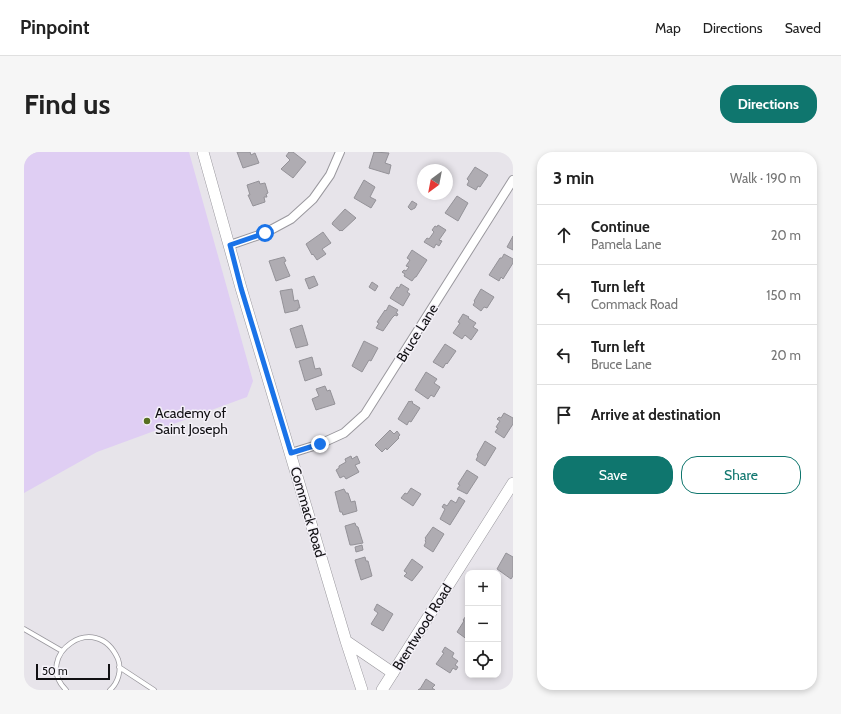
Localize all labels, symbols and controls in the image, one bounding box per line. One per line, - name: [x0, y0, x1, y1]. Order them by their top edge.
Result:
- text: Pinpoint: [20, 16, 89, 39]
- text: Map: [655, 19, 681, 37]
- text: Directions: [703, 19, 763, 37]
- text: Saved: [785, 19, 821, 37]
- button: Directions: [720, 85, 817, 123]
- text: Find us: [24, 87, 110, 121]
- north arrow: [417, 164, 453, 200]
- text: 3 min: [553, 168, 594, 188]
- text: Walk · 190 m: [730, 170, 801, 186]
- text: Continue: [591, 218, 650, 236]
- route start: [256, 224, 274, 242]
- icon: ahead: [553, 224, 575, 246]
- text: 20 m: [771, 227, 801, 243]
- text: Pamela Lane: [591, 236, 661, 252]
- text: Turn left: [591, 278, 645, 296]
- icon: left: [553, 284, 575, 306]
- text: 150 m: [766, 287, 801, 303]
- text: Commack Road: [591, 296, 678, 312]
- street label: Bruce Lane: [392, 301, 442, 365]
- text: Turn left: [591, 338, 645, 356]
- icon: left: [553, 344, 575, 366]
- text: 20 m: [771, 347, 801, 363]
- text: Bruce Lane: [591, 356, 652, 372]
- place label: Academy of Saint Joseph: [155, 404, 228, 438]
- icon: arrive: [553, 404, 575, 426]
- text: Arrive at destination: [591, 406, 721, 424]
- marker: Academy of Saint Joseph: [142, 416, 152, 426]
- route end: [311, 435, 329, 453]
- button: Save: [553, 456, 673, 494]
- button: Share: [681, 456, 801, 494]
- street label: Commack Road: [286, 465, 330, 559]
- map controls: [465, 570, 501, 678]
- button: +: [465, 570, 501, 606]
- street label: Brentwood Road: [388, 580, 456, 674]
- button: −: [465, 606, 501, 642]
- button: locate: [465, 642, 501, 678]
- scale bar: [36, 662, 110, 681]
- text: 50 m: [42, 664, 68, 678]

